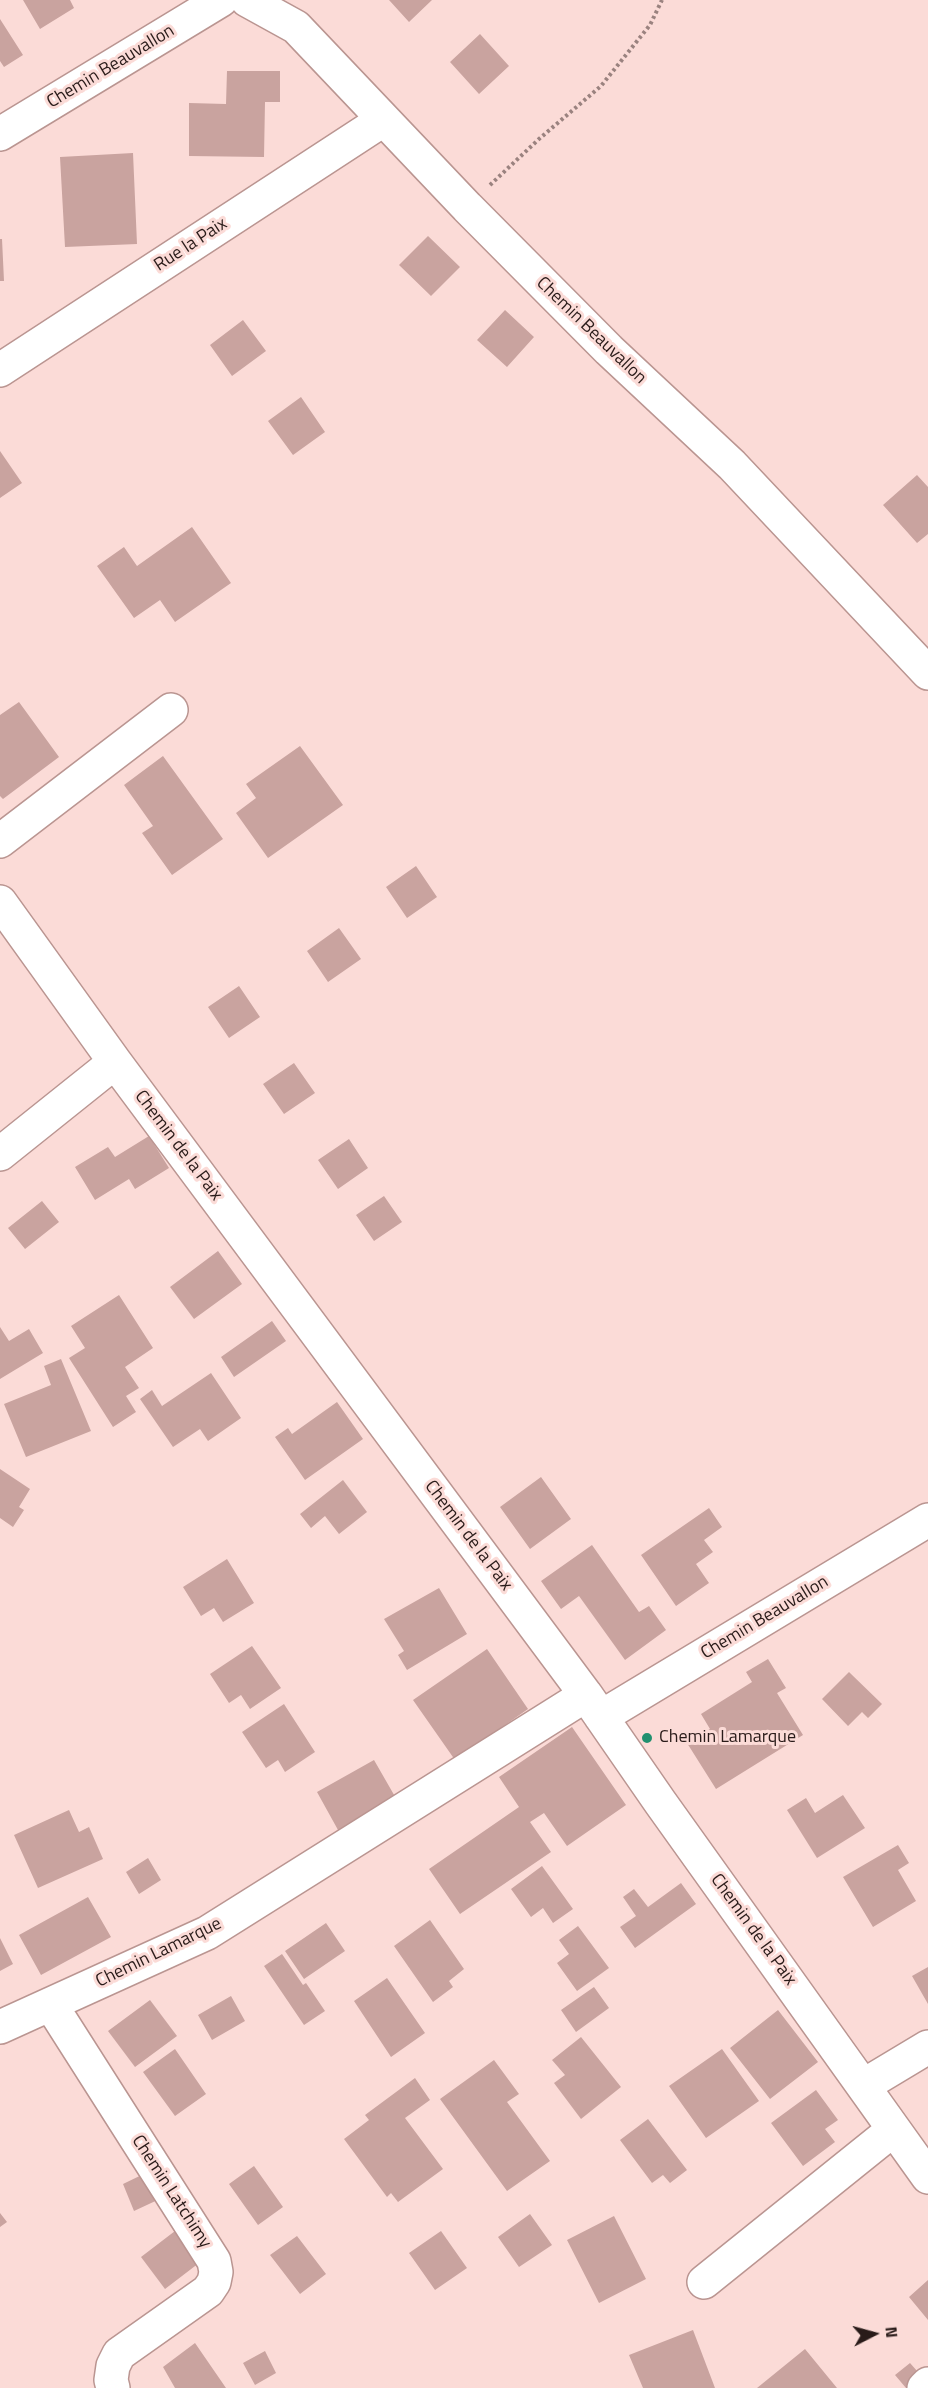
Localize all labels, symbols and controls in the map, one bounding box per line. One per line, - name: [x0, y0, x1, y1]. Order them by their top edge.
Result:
- street label: Chemin Beauvallon: [43, 20, 179, 114]
- street label: Rue la Paix: [151, 213, 231, 277]
- street label: Chemin Beauvallon: [531, 273, 651, 389]
- street label: Chemin de la Paix: [129, 1087, 227, 1205]
- street label: Chemin de la Paix: [419, 1477, 517, 1595]
- street label: Chemin Beauvallon: [697, 1571, 833, 1665]
- place label: Chemin Lamarque: [659, 1727, 796, 1749]
- marker: Chemin Lamarque: [640, 1731, 654, 1745]
- street label: Chemin de la Paix: [705, 1870, 801, 1990]
- street label: Chemin Lamarque: [93, 1913, 225, 1993]
- street label: Chemin Latchimy: [126, 2132, 216, 2252]
- north arrow: [844, 2304, 904, 2364]
- text: N: [879, 2325, 904, 2339]

